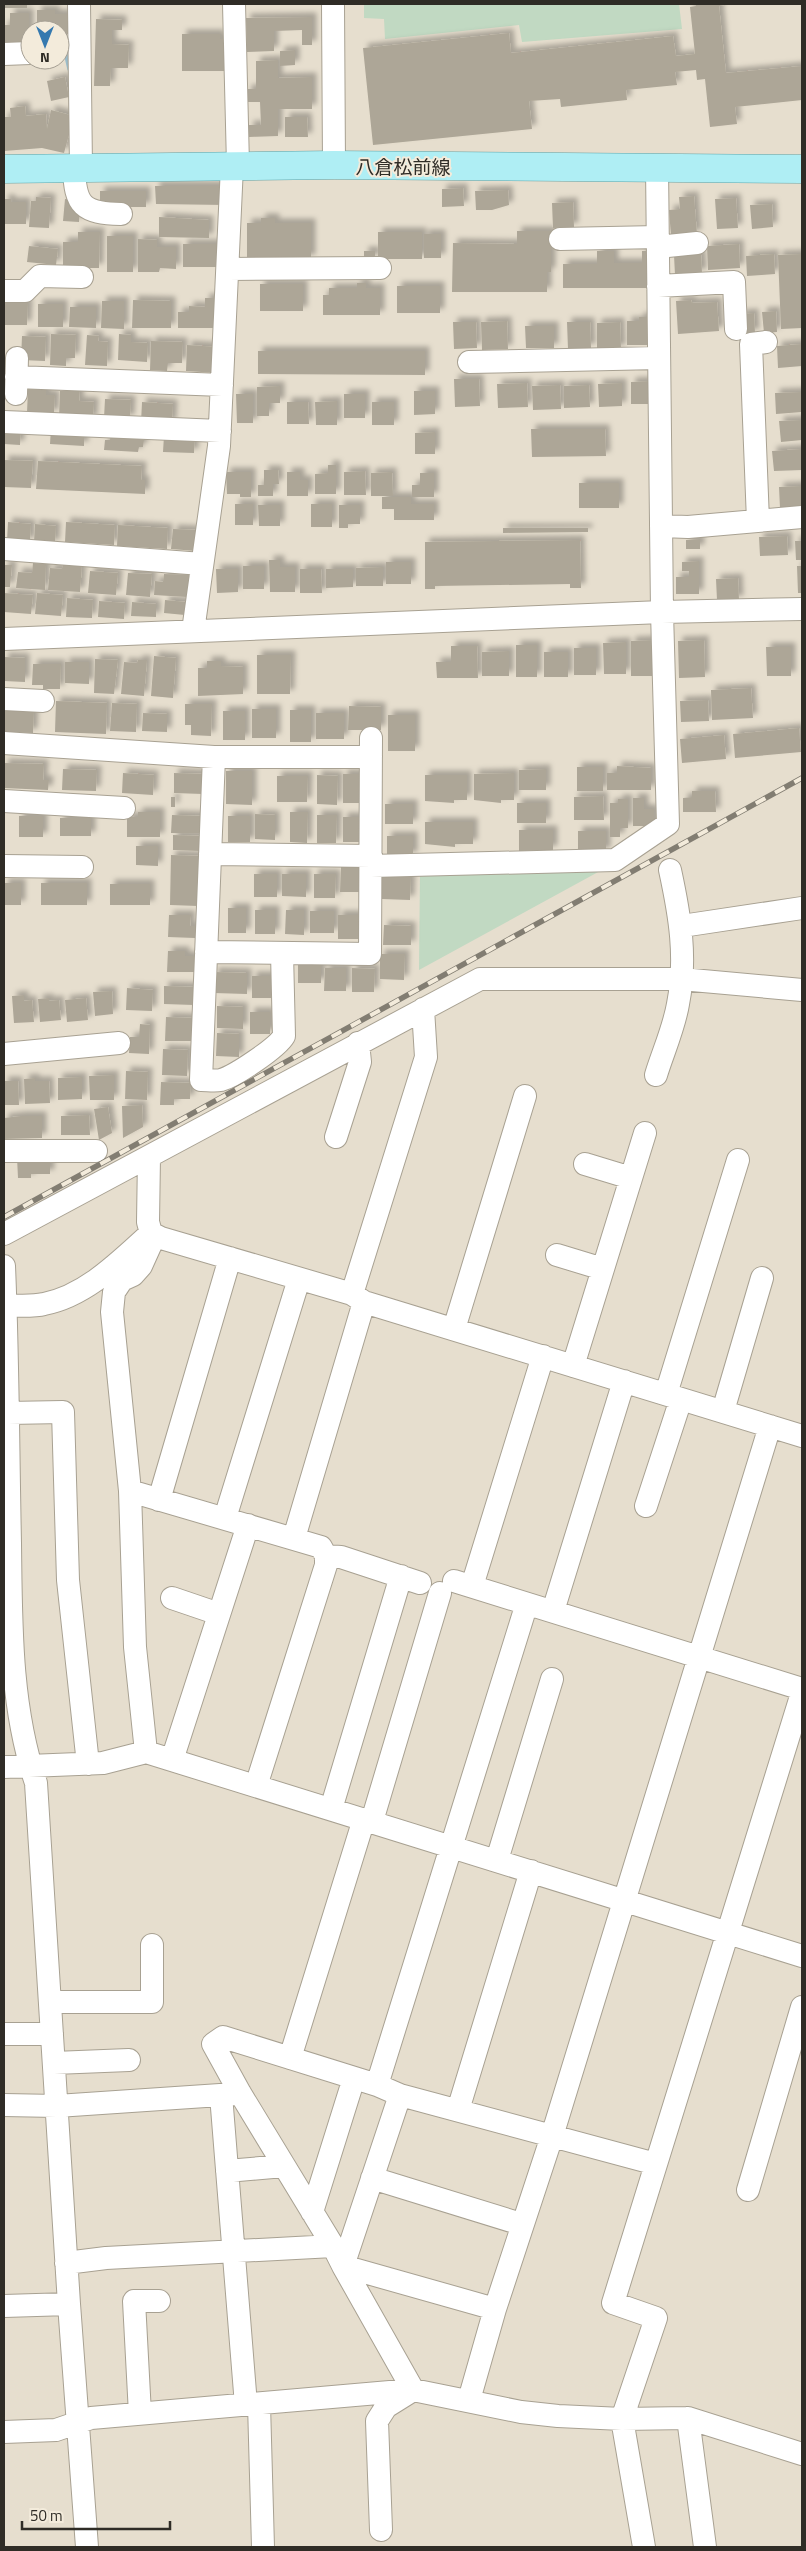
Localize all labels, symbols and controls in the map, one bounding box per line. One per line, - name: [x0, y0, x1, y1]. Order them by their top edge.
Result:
- north arrow: [20, 20, 70, 70]
- text: N: [40, 48, 50, 69]
- street label: 八倉松前線: [355, 152, 451, 181]
- scale bar: [22, 2498, 170, 2530]
- text: 50 m: [30, 2504, 63, 2527]

